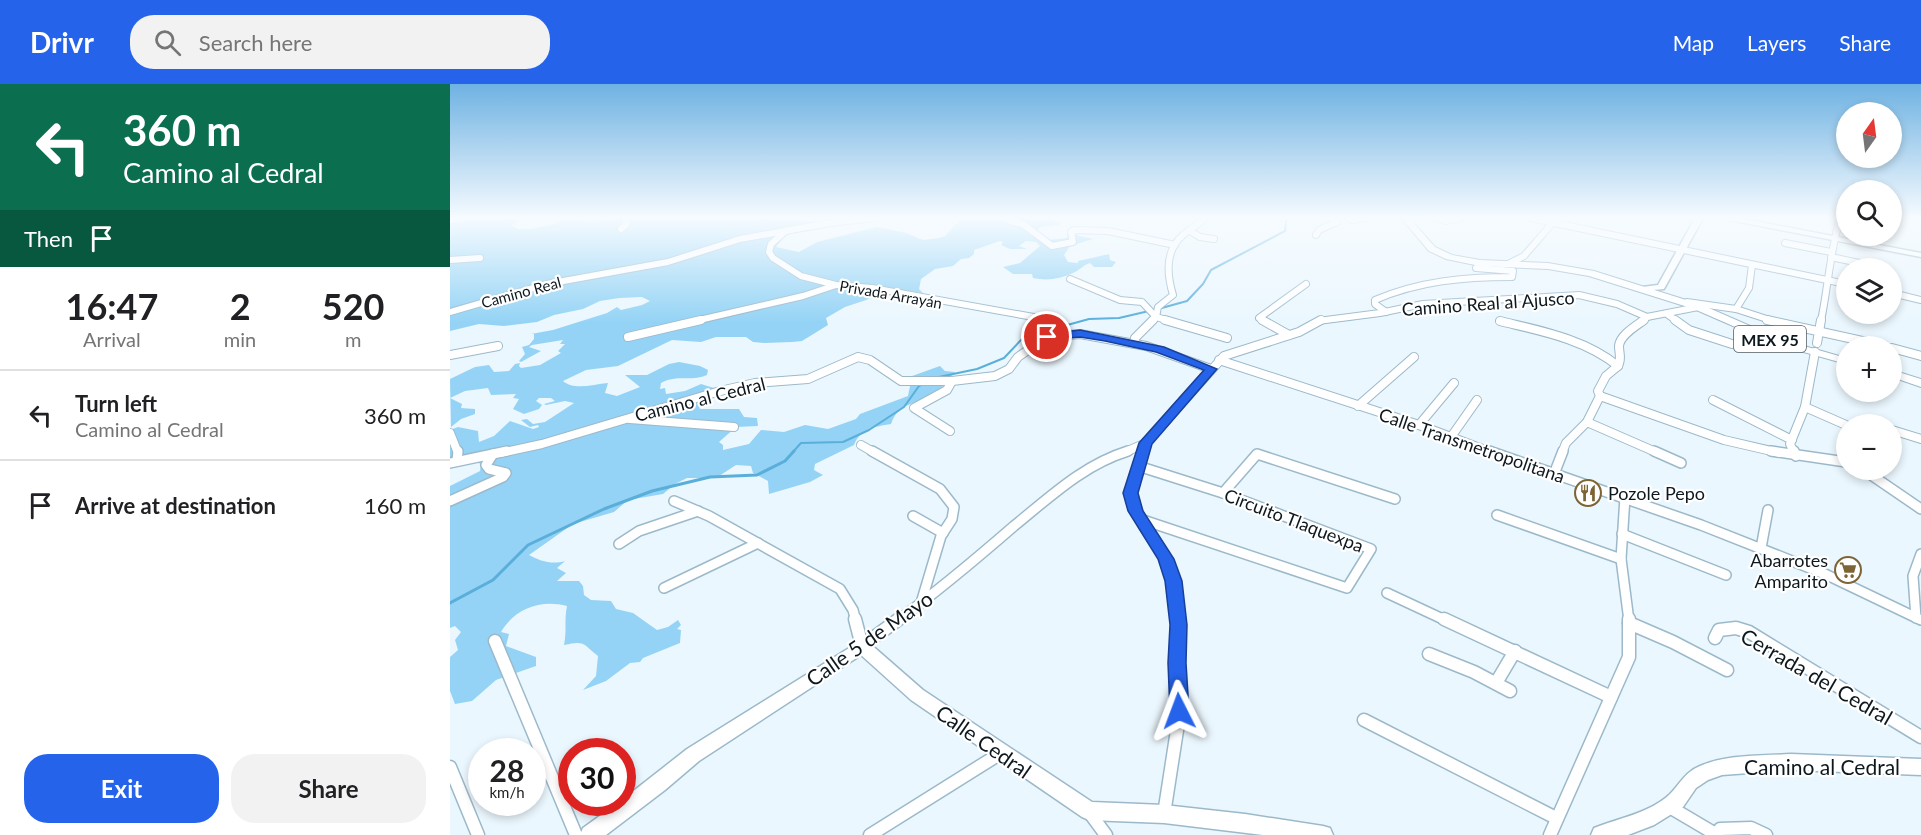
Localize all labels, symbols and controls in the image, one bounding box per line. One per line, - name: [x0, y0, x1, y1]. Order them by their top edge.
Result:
- search box: [130, 15, 550, 69]
- text: Drivr: [30, 25, 94, 59]
- icon: search: [151, 26, 184, 59]
- text: Search here: [199, 29, 312, 56]
- text: Map: [1673, 30, 1714, 55]
- text: Layers: [1747, 30, 1806, 55]
- text: Share: [1839, 30, 1891, 55]
- north arrow: [1836, 102, 1902, 168]
- map controls: [1836, 102, 1902, 480]
- text: 360 m: [123, 105, 241, 155]
- icon: left: [24, 108, 102, 186]
- text: Camino al Cedral: [123, 156, 324, 189]
- button: search: [1836, 180, 1902, 246]
- icon: arrive: [85, 222, 118, 255]
- text: Then: [24, 225, 73, 252]
- button: layers: [1836, 258, 1902, 324]
- street label: Camino Real: [479, 273, 563, 311]
- street label: Privada Arrayán: [838, 276, 944, 312]
- text: 16:47: [66, 284, 158, 328]
- text: 2: [230, 284, 251, 328]
- text: 520: [322, 284, 384, 328]
- street label: Camino Real al Ajusco: [1401, 286, 1575, 320]
- pin: [1021, 311, 1072, 362]
- icon: arrive: [1030, 320, 1063, 353]
- road number: MEX 95: [1734, 326, 1806, 352]
- text: Arrival: [83, 327, 141, 351]
- text: min: [224, 327, 256, 351]
- text: m: [345, 327, 361, 351]
- button: +: [1836, 336, 1902, 402]
- street label: Camino al Cedral: [632, 372, 768, 426]
- text: Turn left: [75, 390, 157, 417]
- icon: left: [24, 399, 57, 432]
- text: 360 m: [364, 402, 426, 429]
- street label: Calle Transmetropolitana: [1376, 403, 1568, 487]
- button: −: [1836, 414, 1902, 480]
- text: Camino al Cedral: [75, 417, 224, 441]
- restaurant icon: Pozole Pepo: [1573, 478, 1603, 508]
- place label: Pozole Pepo: [1608, 482, 1705, 504]
- street label: Circuito Tlaquexpa: [1221, 483, 1367, 557]
- icon: arrive: [24, 489, 57, 522]
- text: Arrive at destination: [75, 492, 276, 519]
- text: 160 m: [364, 492, 426, 519]
- place label: Abarrotes Amparito: [1750, 549, 1828, 592]
- supermarket icon: Abarrotes Amparito: [1833, 555, 1863, 585]
- street label: Calle 5 de Mayo: [801, 585, 937, 691]
- street label: Cerrada del Cedral: [1737, 622, 1897, 730]
- position arrow: [1147, 679, 1211, 743]
- street label: Calle Cedral: [932, 699, 1036, 783]
- speed limit sign: 30: [558, 738, 636, 816]
- text: 28: [490, 752, 524, 788]
- button: Exit: [24, 754, 219, 823]
- button: Share: [231, 754, 426, 823]
- street label: Camino al Cedral: [1744, 754, 1900, 779]
- text: km/h: [489, 783, 525, 801]

